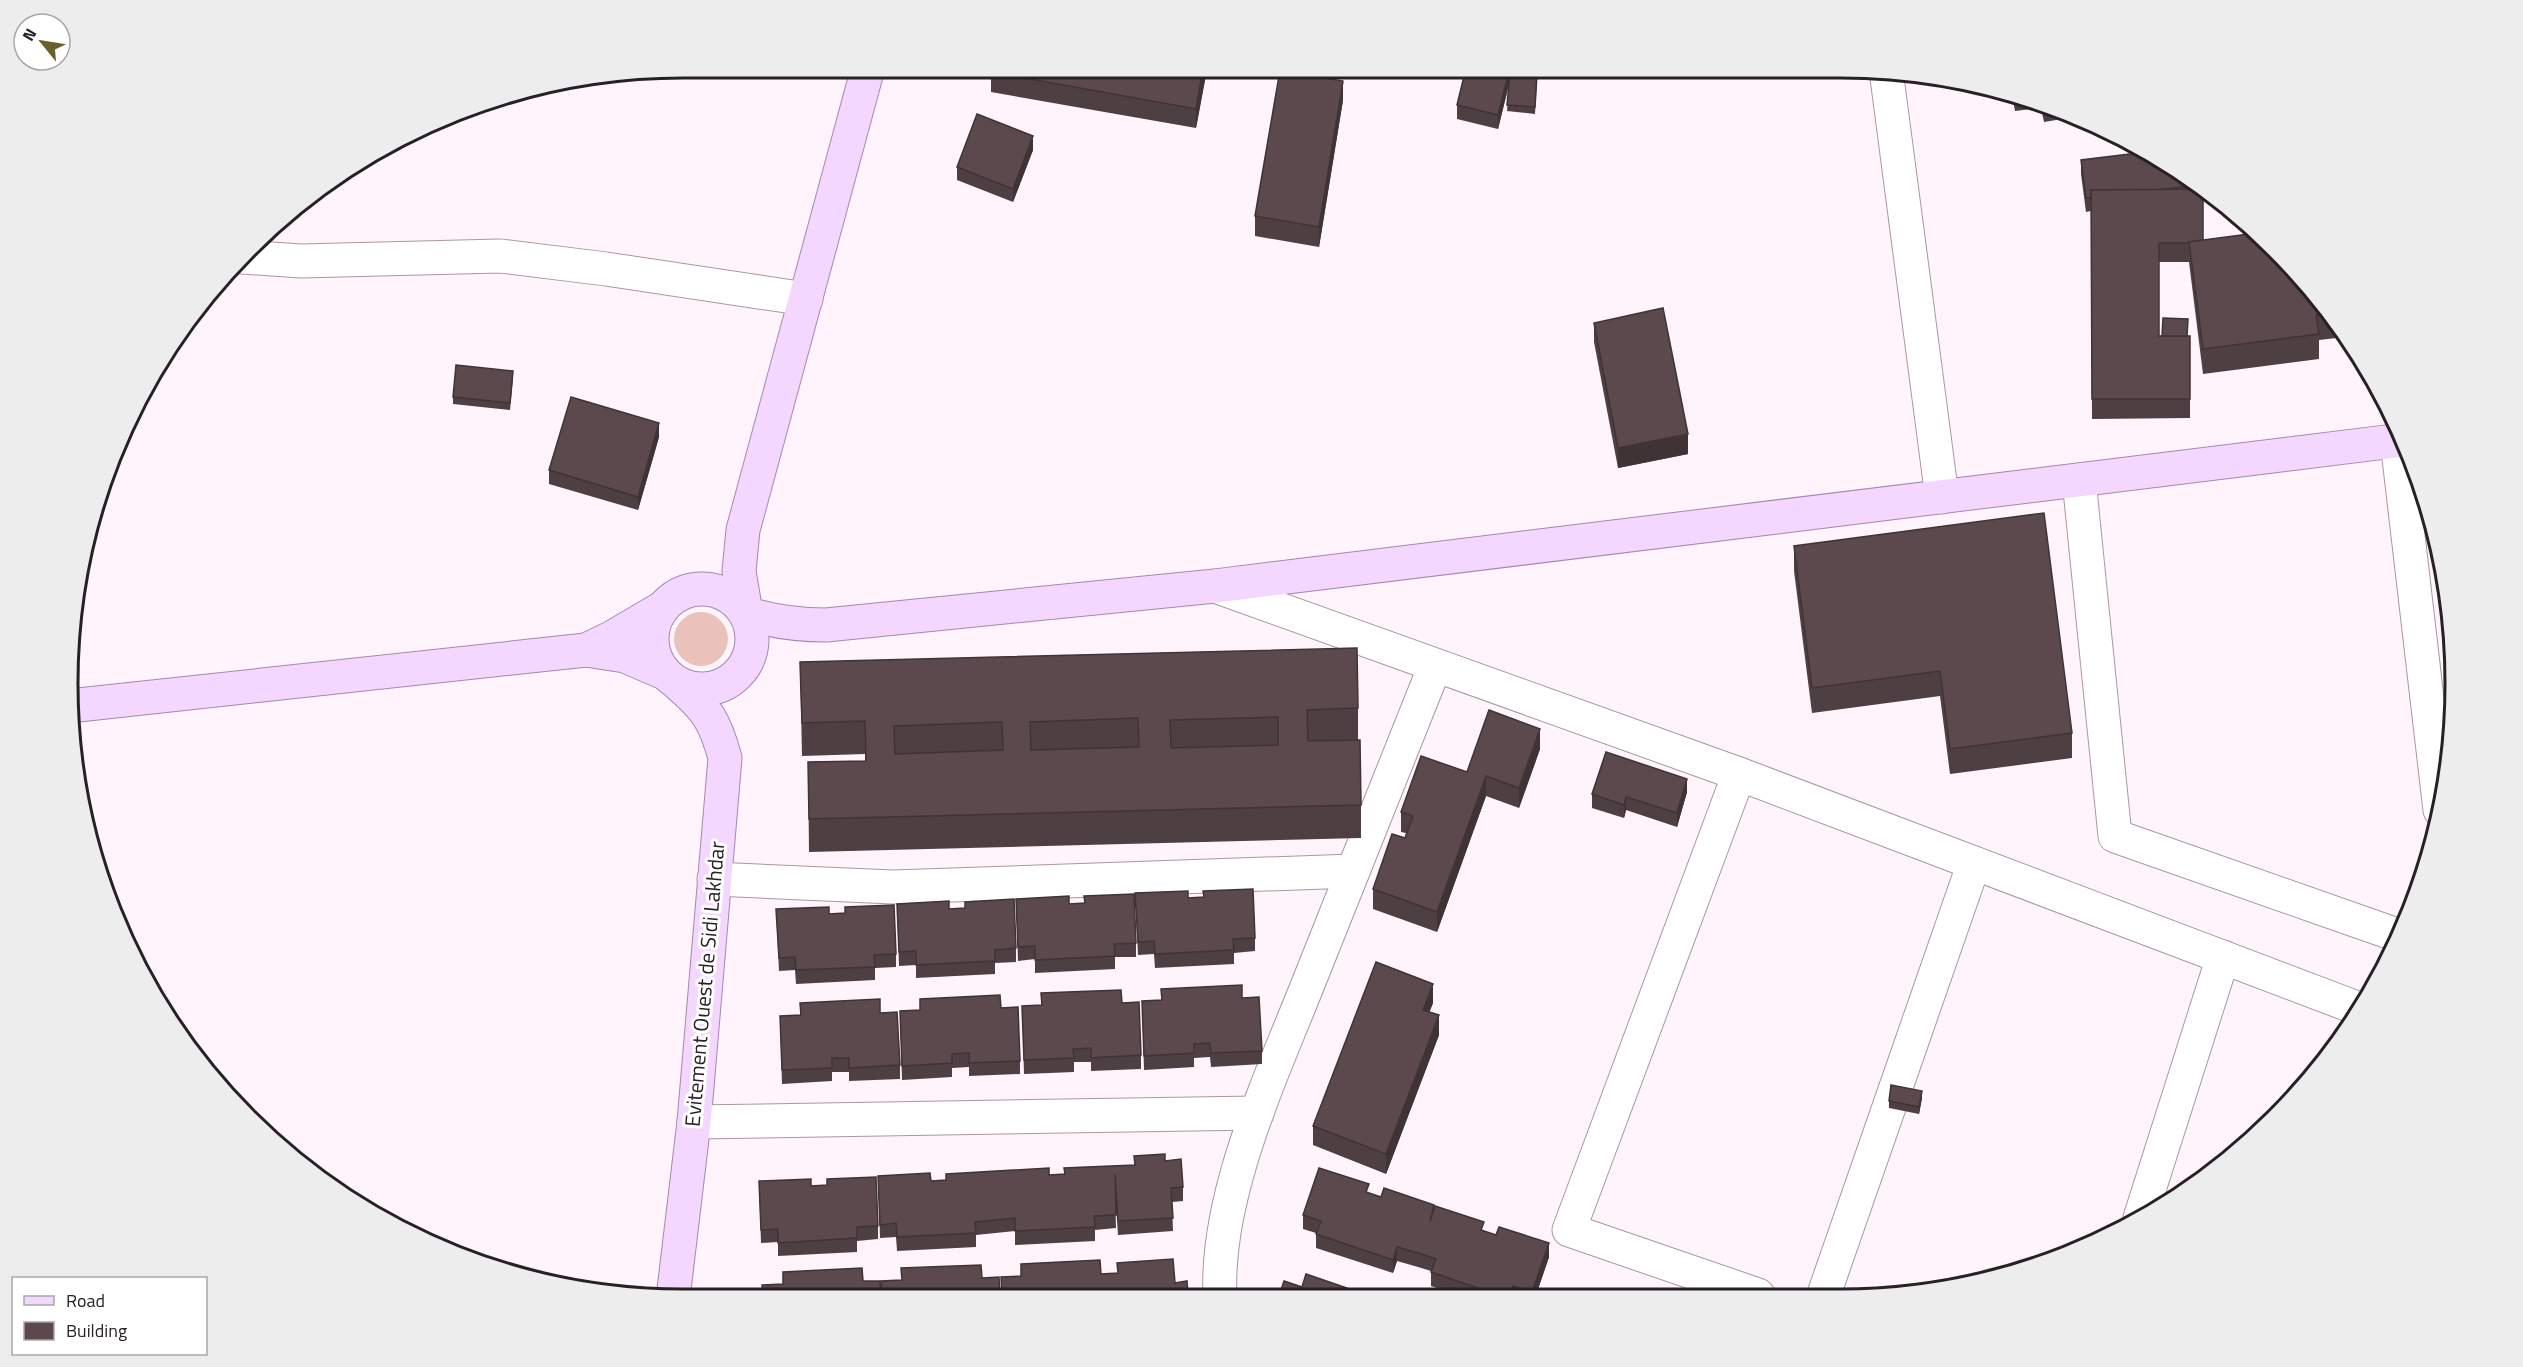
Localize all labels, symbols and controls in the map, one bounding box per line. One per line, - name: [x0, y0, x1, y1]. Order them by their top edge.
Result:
- north arrow: [12, 12, 72, 72]
- text: N: [16, 24, 42, 45]
- street label: Evitement Ouest de Sidi Lakhdar: [676, 840, 732, 1128]
- legend: [12, 1277, 207, 1355]
- text: Road: [66, 1287, 105, 1314]
- text: Building: [66, 1317, 127, 1344]

